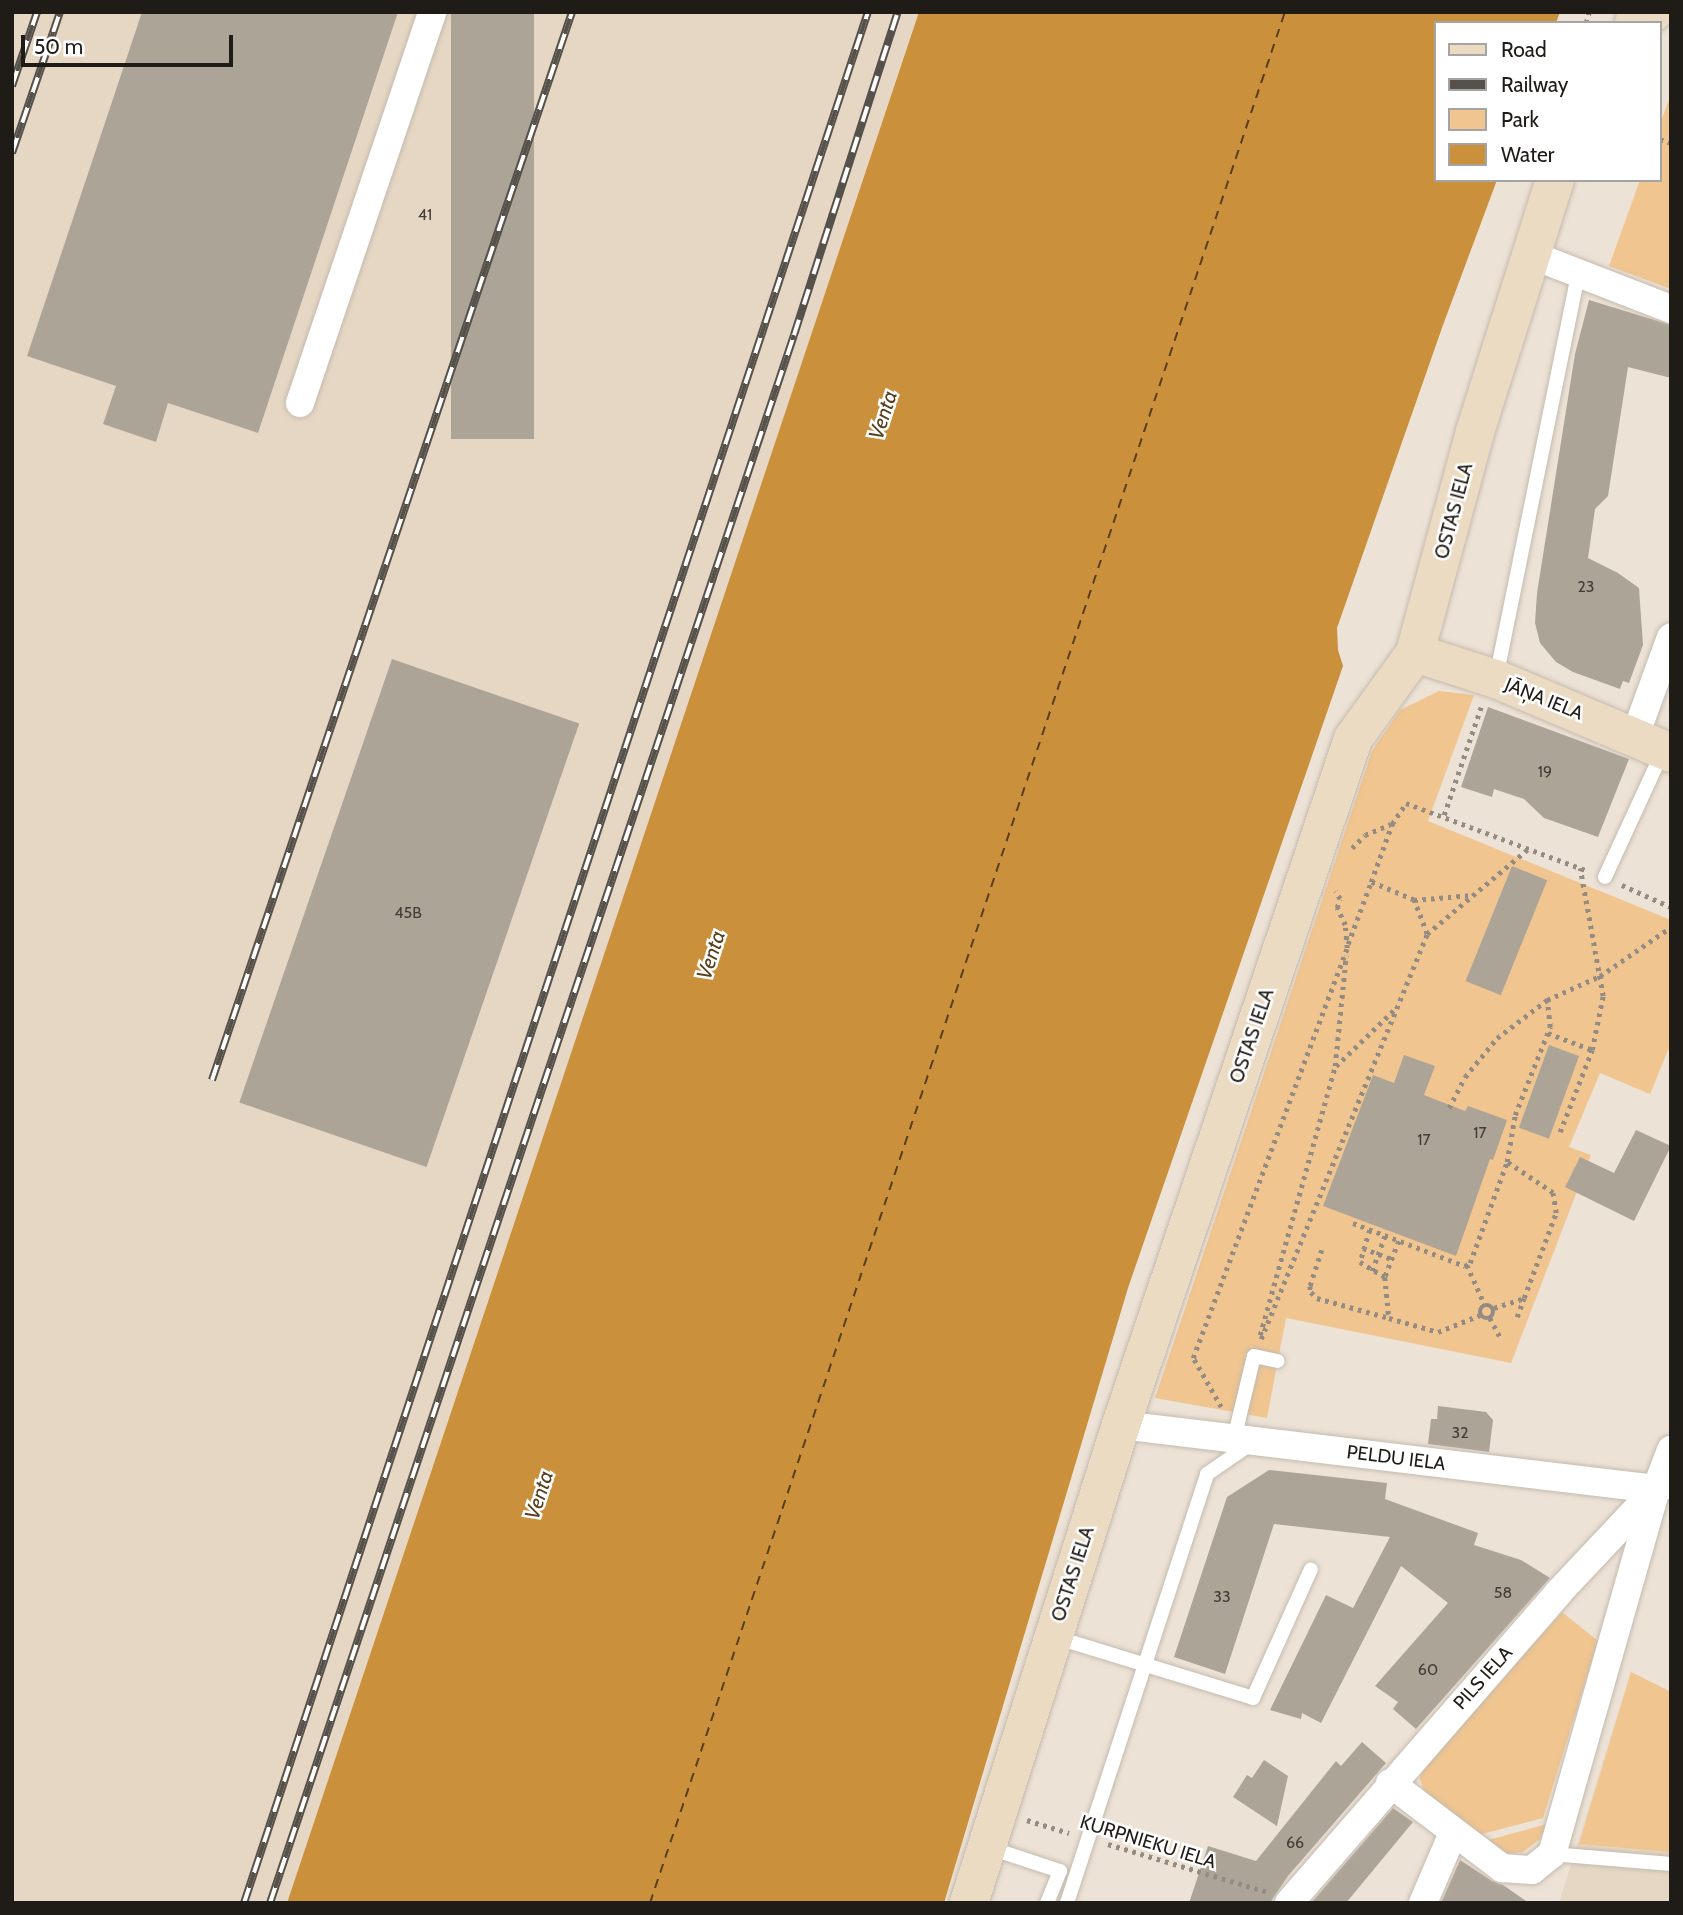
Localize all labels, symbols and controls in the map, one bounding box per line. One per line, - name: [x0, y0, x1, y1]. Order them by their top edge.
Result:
- scale bar: [24, 21, 236, 65]
- legend: [1434, 21, 1662, 182]
- text: 50 m: [34, 34, 83, 59]
- text: Road: [1501, 37, 1547, 62]
- text: Railway: [1501, 72, 1568, 97]
- text: Park: [1501, 107, 1539, 132]
- text: Water: [1501, 142, 1554, 167]
- house number: 41: [418, 205, 432, 225]
- water label: Venta: [863, 388, 903, 442]
- street label: OSTAS IELA: [1430, 460, 1478, 562]
- house number: 23: [1577, 577, 1595, 597]
- street label: JĀŅA IELA: [1501, 673, 1587, 725]
- house number: 19: [1538, 762, 1552, 782]
- house number: 45B: [394, 903, 422, 923]
- water label: Venta: [691, 928, 731, 982]
- street label: OSTAS IELA: [1225, 986, 1279, 1086]
- house number: 17: [1473, 1123, 1487, 1143]
- house number: 17: [1417, 1130, 1431, 1150]
- house number: 32: [1451, 1423, 1469, 1443]
- street label: PELDU IELA: [1345, 1441, 1447, 1475]
- water label: Venta: [519, 1468, 559, 1522]
- street label: OSTAS IELA: [1047, 1524, 1099, 1624]
- house number: 58: [1494, 1583, 1512, 1603]
- house number: 33: [1213, 1587, 1231, 1607]
- street label: PILS IELA: [1449, 1642, 1517, 1714]
- house number: 60: [1418, 1660, 1438, 1680]
- street label: KURPNIEKU IELA: [1077, 1810, 1219, 1874]
- house number: 66: [1286, 1833, 1304, 1853]

